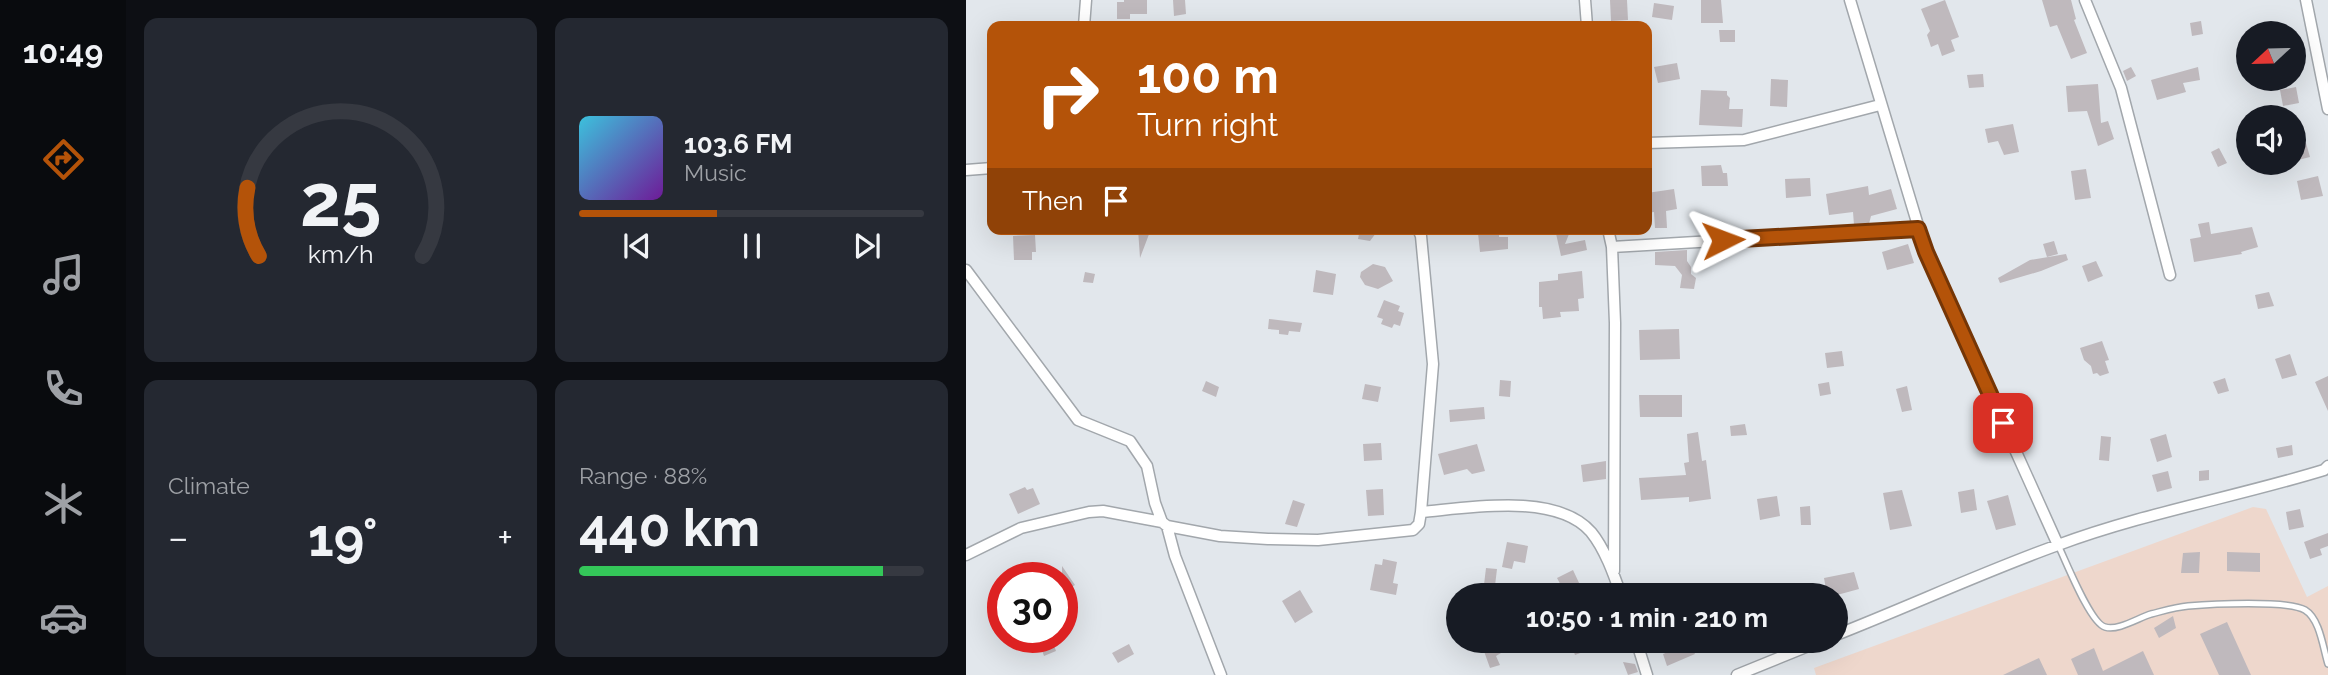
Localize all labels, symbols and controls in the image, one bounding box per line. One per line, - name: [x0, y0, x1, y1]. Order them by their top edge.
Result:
- north arrow: [2236, 21, 2306, 91]
- map controls: [2236, 21, 2306, 175]
- text: 10:49: [23, 33, 103, 70]
- text: 100 m: [1137, 47, 1279, 104]
- icon: right: [1022, 49, 1113, 140]
- button: sound: [2236, 105, 2306, 175]
- text: Turn right: [1137, 106, 1278, 143]
- text: 103.6 FM: [684, 129, 793, 159]
- icon: directions: [39, 135, 88, 184]
- text: 25: [300, 159, 381, 244]
- text: Music: [684, 159, 747, 186]
- icon: arrive: [1097, 182, 1135, 220]
- text: Then: [1022, 186, 1083, 216]
- position arrow: [1686, 203, 1760, 277]
- icon: previous: [618, 227, 656, 265]
- icon: pause: [733, 227, 771, 265]
- icon: next: [848, 227, 886, 265]
- text: km/h: [308, 239, 373, 269]
- icon: music: [39, 250, 88, 299]
- icon: phone: [39, 364, 88, 413]
- pin: [1973, 393, 2033, 453]
- icon: arrive: [1984, 404, 2022, 442]
- text: Range · 88%: [579, 462, 707, 489]
- text: Climate: [168, 472, 250, 499]
- icon: climate: [39, 479, 88, 528]
- text: 440 km: [579, 497, 760, 558]
- text: 19°: [308, 507, 378, 568]
- text: −: [168, 515, 188, 560]
- text: +: [497, 515, 513, 560]
- speed limit sign: 30: [987, 562, 1078, 653]
- icon: car: [39, 593, 88, 642]
- text: 10:50 · 1 min · 210 m: [1526, 603, 1768, 633]

